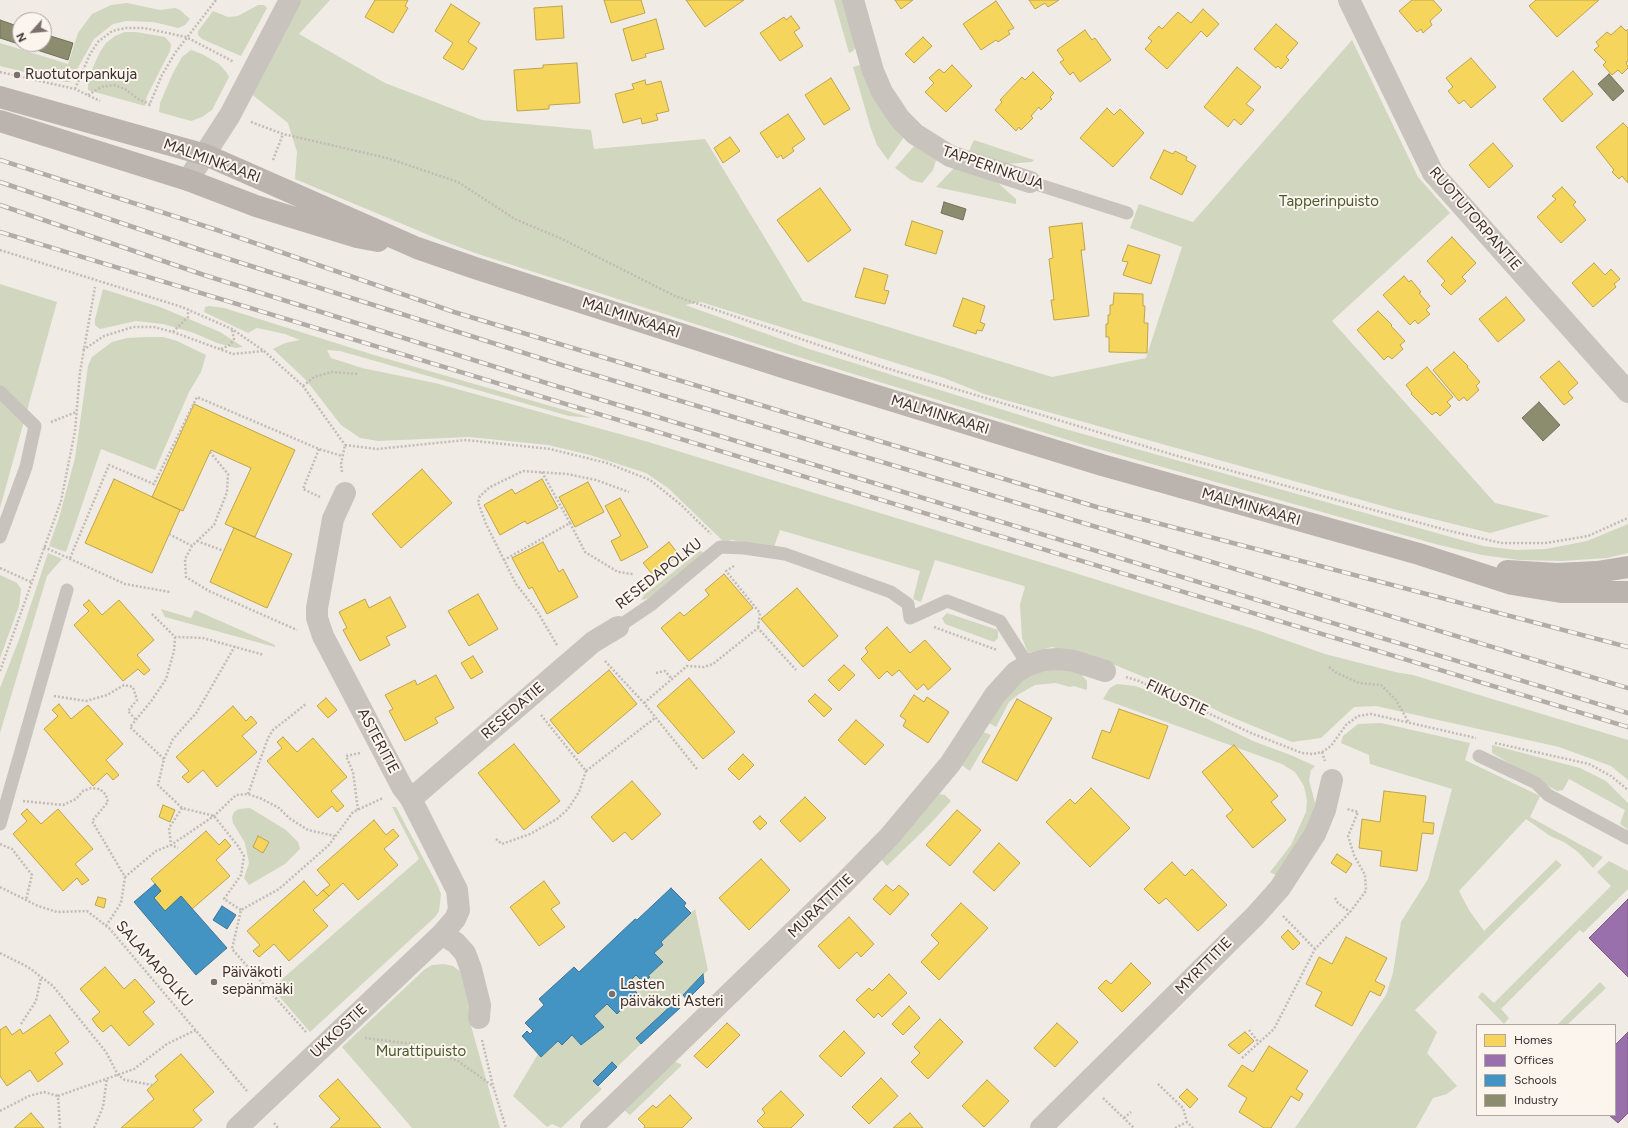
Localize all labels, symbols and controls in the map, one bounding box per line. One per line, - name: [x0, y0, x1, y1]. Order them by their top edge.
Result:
- north arrow: [12, 12, 52, 52]
- text: N: [14, 30, 29, 44]
- place label: Ruotutorpankuja: [25, 66, 137, 84]
- marker: Ruotutorpankuja: [12, 70, 22, 80]
- street label: MALMINKAARI: [161, 135, 263, 187]
- street label: TAPPERINKUJA: [940, 142, 1046, 194]
- street label: RUOTUTORPANTIE: [1425, 164, 1525, 274]
- park label: Tapperinpuisto: [1279, 193, 1379, 211]
- street label: MALMINKAARI: [580, 294, 682, 342]
- street label: MALMINKAARI: [889, 391, 991, 439]
- street label: MALMINKAARI: [1200, 484, 1302, 530]
- street label: RESEDAPOLKU: [612, 535, 706, 613]
- street label: FIIKUSTIE: [1143, 676, 1211, 720]
- street label: RESEDATIE: [478, 679, 548, 743]
- street label: ASTERITIE: [353, 705, 403, 777]
- street label: MURATTITIE: [784, 870, 858, 942]
- street label: SALAMAPOLKU: [112, 917, 196, 1011]
- street label: MYRTTITIE: [1172, 934, 1236, 998]
- place label: Päiväkoti sepänmäki: [222, 964, 293, 999]
- place label: Lasten päiväkoti Asteri: [620, 976, 724, 1011]
- marker: Päiväkoti sepänmäki: [209, 977, 219, 987]
- marker: Lasten päiväkoti Asteri: [607, 989, 617, 999]
- street label: UKKOSTIE: [307, 1000, 371, 1062]
- legend: [1476, 1024, 1616, 1116]
- text: Homes: [1514, 1033, 1552, 1047]
- park label: Murattipuisto: [376, 1043, 466, 1061]
- text: Offices: [1514, 1053, 1554, 1067]
- text: Schools: [1514, 1073, 1557, 1087]
- text: Industry: [1514, 1093, 1558, 1107]

